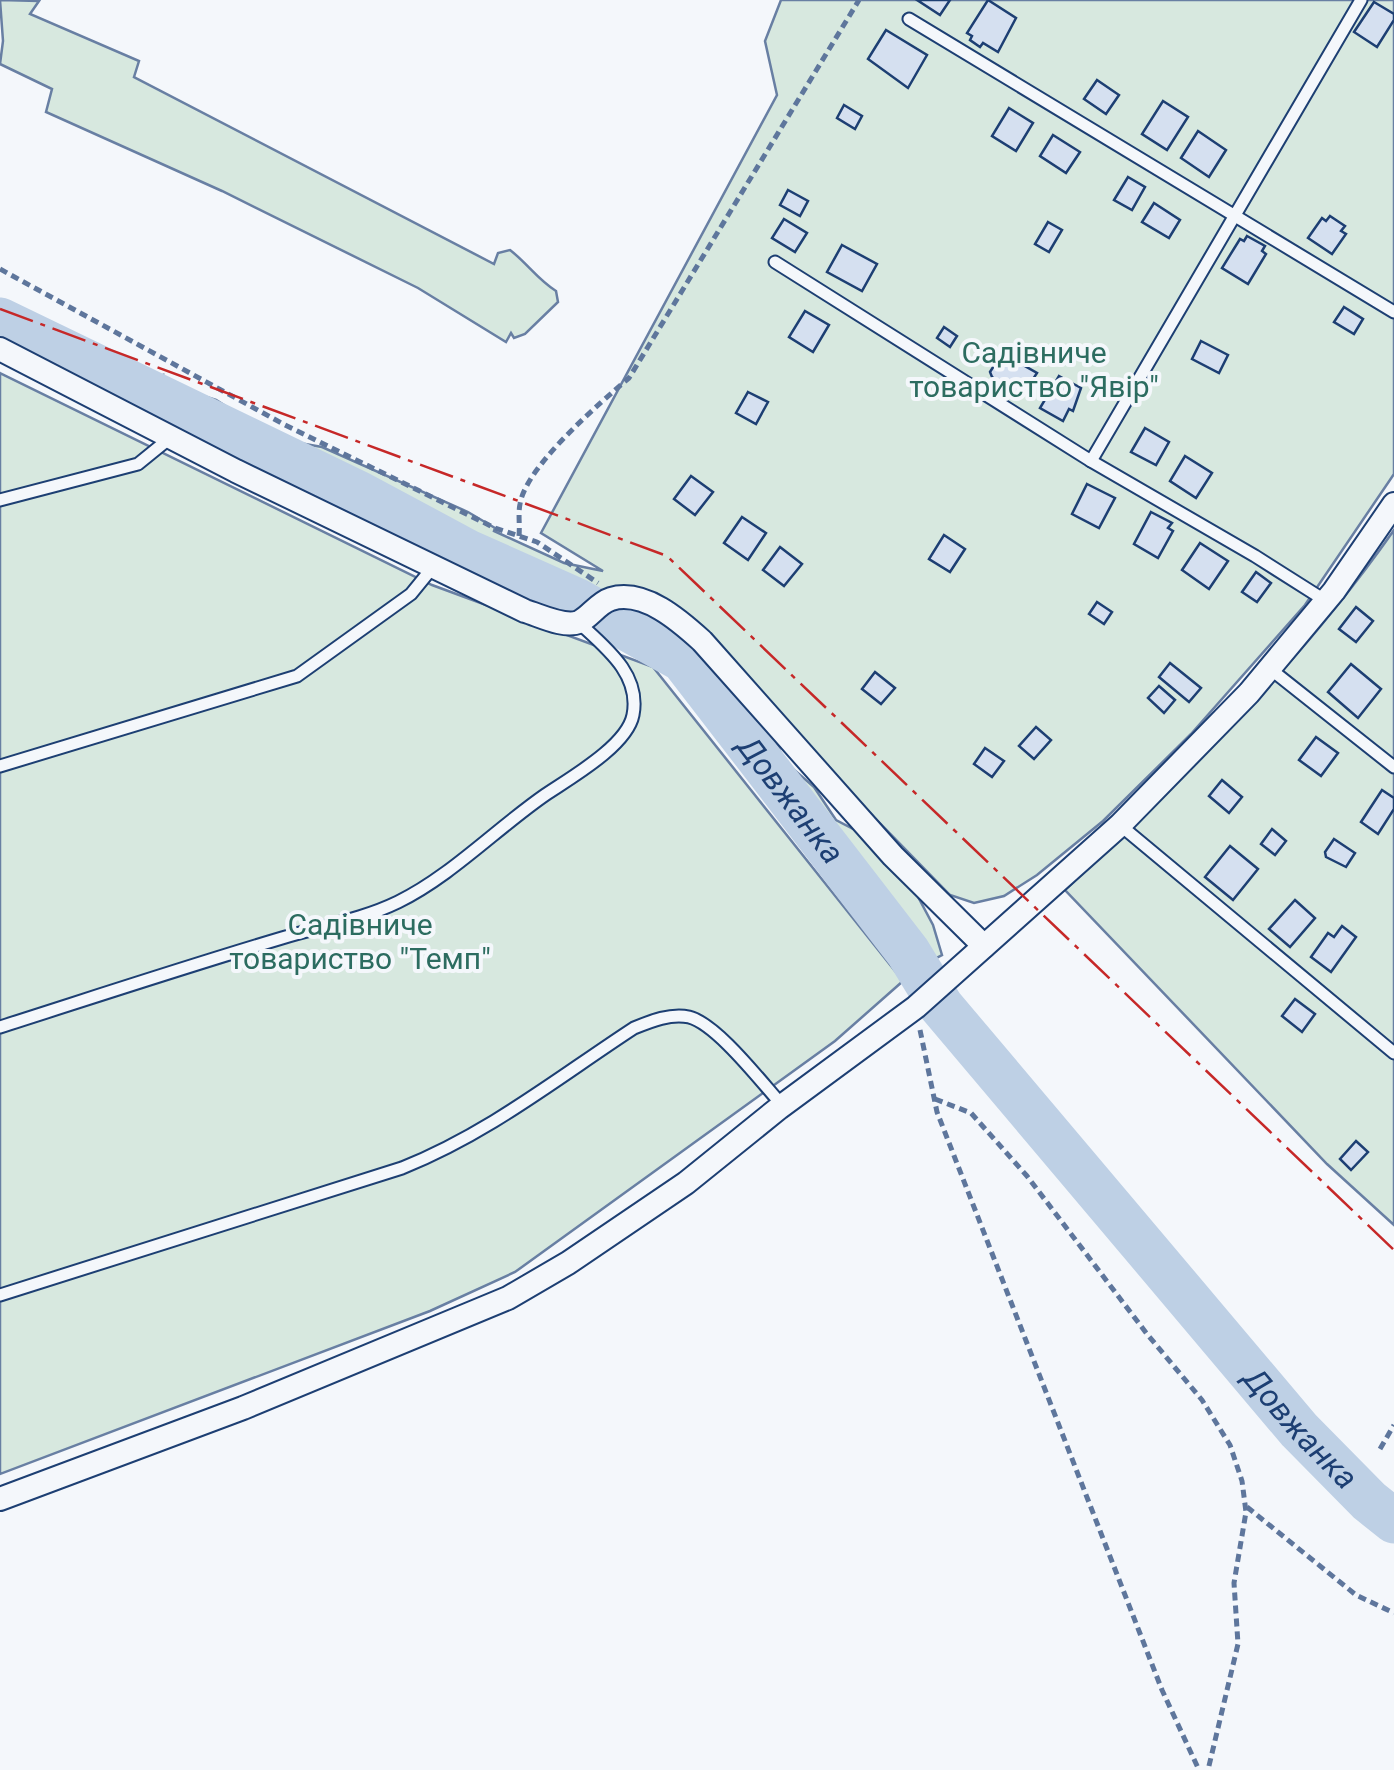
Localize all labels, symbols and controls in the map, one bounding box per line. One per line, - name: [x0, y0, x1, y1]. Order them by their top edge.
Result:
- park label: Садівниче товариство "Явір": [909, 335, 1159, 404]
- water label: Довжанка: [728, 727, 852, 871]
- park label: Садівниче товариство "Темп": [229, 907, 491, 976]
- water label: Довжанка: [1234, 1358, 1365, 1497]

